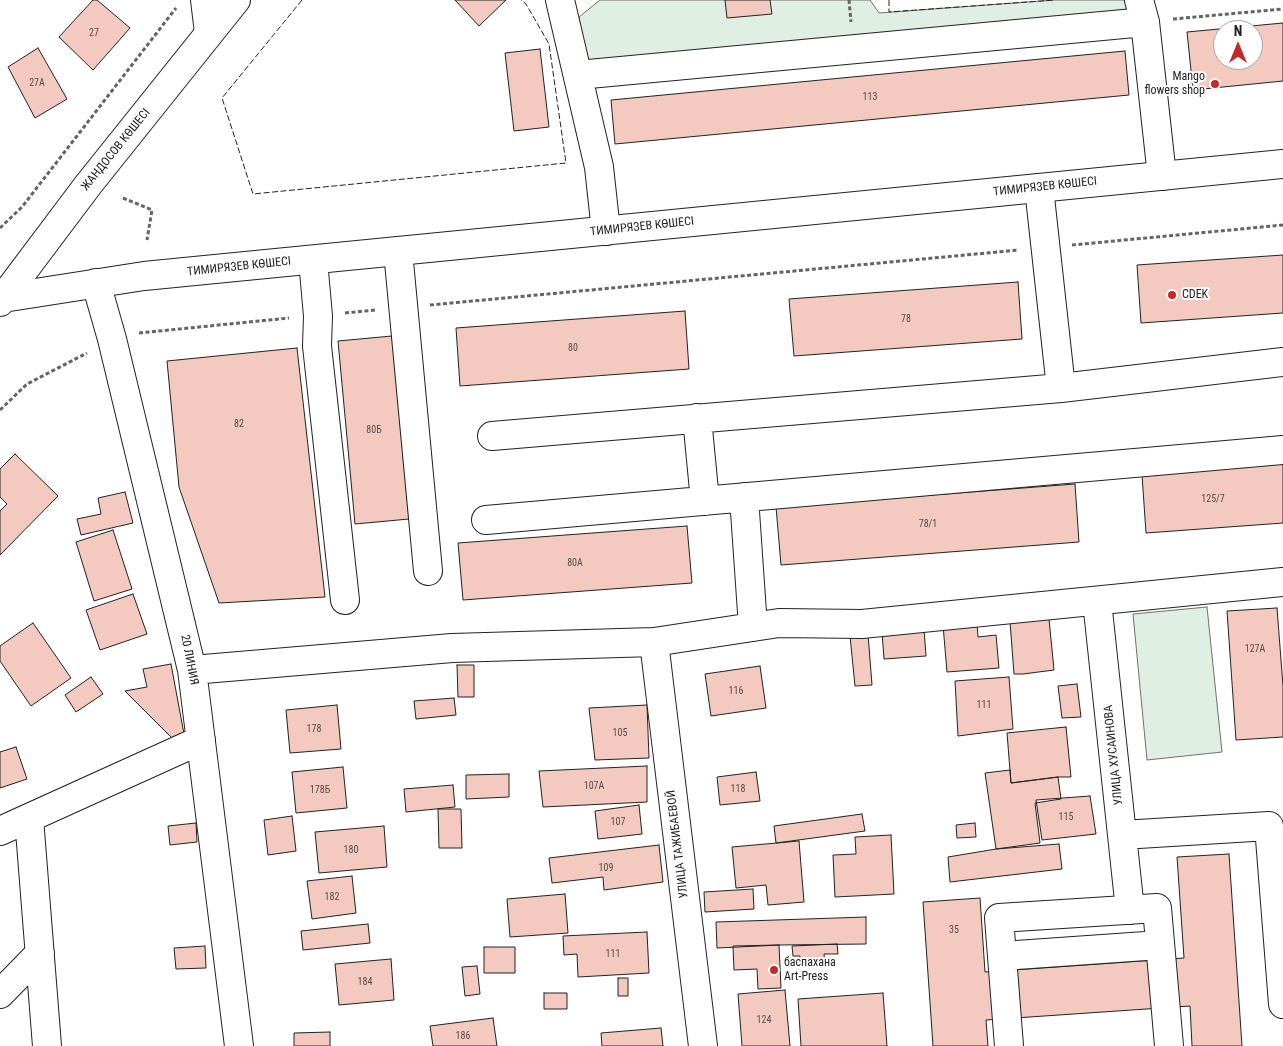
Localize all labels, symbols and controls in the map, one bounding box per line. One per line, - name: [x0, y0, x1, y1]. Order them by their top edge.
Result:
- north arrow: [1213, 20, 1263, 70]
- text: N: [1234, 23, 1242, 39]
- house number: 27: [89, 27, 99, 39]
- place label: Mango flowers shop: [1144, 70, 1205, 98]
- house number: 27А: [29, 77, 45, 89]
- marker: Mango flowers shop: [1209, 78, 1221, 90]
- house number: 113: [863, 91, 877, 103]
- street label: ЖАНДОСОВ КӨШЕСІ: [78, 106, 154, 194]
- street label: ТИМИРЯЗЕВ КӨШЕСІ: [992, 174, 1098, 200]
- street label: ТИМИРЯЗЕВ КӨШЕСІ: [589, 214, 695, 240]
- street label: ТИМИРЯЗЕВ КӨШЕСІ: [186, 254, 292, 280]
- place label: CDEK: [1182, 288, 1208, 302]
- marker: CDEK: [1166, 289, 1178, 301]
- house number: 78: [901, 313, 911, 325]
- house number: 80: [568, 342, 578, 354]
- house number: 82: [234, 418, 244, 430]
- house number: 80Б: [366, 424, 382, 436]
- house number: 125/7: [1201, 493, 1225, 505]
- house number: 78/1: [919, 518, 937, 530]
- house number: 80А: [567, 557, 583, 569]
- street label: 20 ЛИНИЯ: [177, 634, 201, 686]
- house number: 127А: [1245, 643, 1265, 655]
- house number: 116: [729, 685, 743, 697]
- house number: 111: [977, 699, 991, 711]
- street label: УЛИЦА ХУСАИНОВА: [1102, 704, 1126, 806]
- house number: 178: [307, 723, 321, 735]
- house number: 105: [613, 727, 627, 739]
- house number: 107А: [584, 780, 604, 792]
- house number: 118: [731, 783, 745, 795]
- house number: 178Б: [310, 784, 330, 796]
- street label: УЛИЦА ТАЖИБАЕВОЙ: [664, 789, 692, 899]
- house number: 115: [1059, 811, 1073, 823]
- house number: 107: [611, 816, 625, 828]
- house number: 180: [344, 844, 358, 856]
- house number: 109: [599, 862, 613, 874]
- house number: 182: [325, 891, 339, 903]
- house number: 35: [949, 924, 959, 936]
- house number: 111: [606, 948, 620, 960]
- place label: баспахана Art-Press: [784, 956, 836, 984]
- marker: баспахана Art-Press: [768, 964, 780, 976]
- house number: 184: [358, 976, 372, 988]
- house number: 124: [757, 1014, 771, 1026]
- house number: 186: [456, 1030, 470, 1042]

